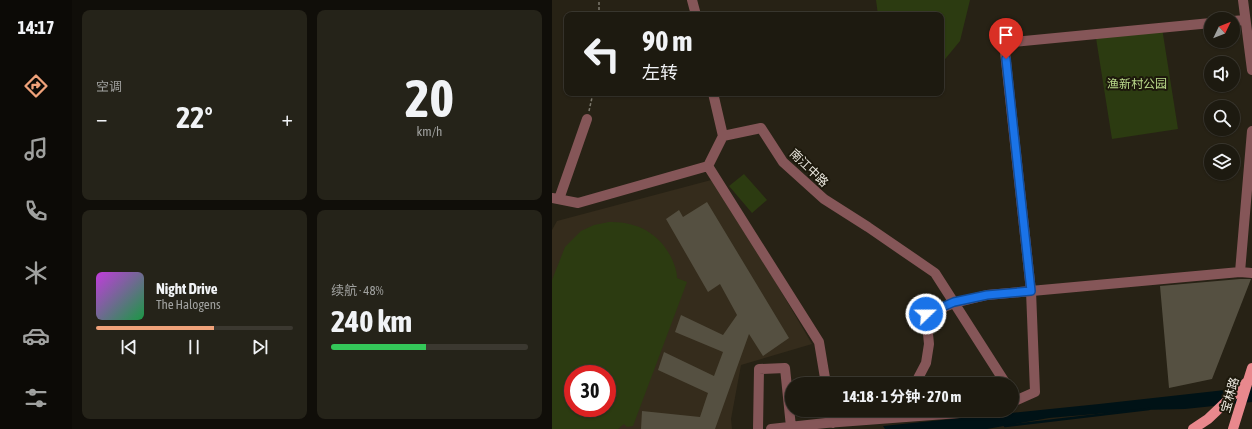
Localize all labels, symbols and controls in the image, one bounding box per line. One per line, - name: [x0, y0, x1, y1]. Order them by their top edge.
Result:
- north arrow: [1204, 12, 1240, 48]
- map controls: [1204, 12, 1240, 180]
- text: 14:17: [17, 17, 55, 38]
- pin: [989, 18, 1023, 59]
- icon: arrive: [995, 24, 1017, 46]
- text: 90 m: [642, 25, 692, 57]
- icon: left: [576, 28, 628, 80]
- button: sound: [1204, 56, 1240, 92]
- text: 左转: [642, 62, 678, 83]
- text: 20: [405, 68, 454, 128]
- icon: directions: [22, 72, 50, 100]
- park label: 渔新村公园: [1107, 77, 1167, 91]
- text: 空调: [96, 79, 122, 94]
- text: 22°: [176, 100, 213, 134]
- button: search: [1204, 100, 1240, 136]
- text: −: [96, 105, 107, 131]
- text: +: [282, 105, 293, 131]
- text: km/h: [417, 124, 442, 139]
- icon: music: [22, 135, 50, 163]
- button: layers: [1204, 144, 1240, 180]
- street label: 南江中路: [787, 146, 831, 190]
- icon: phone: [22, 197, 50, 225]
- icon: climate: [22, 259, 50, 287]
- text: Night Drive: [156, 280, 218, 297]
- text: 续航 · 48%: [331, 283, 384, 298]
- position arrow: [905, 293, 947, 335]
- text: The Halogens: [156, 297, 221, 312]
- text: 240 km: [331, 304, 412, 338]
- icon: car: [22, 322, 50, 350]
- icon: previous: [118, 336, 140, 358]
- icon: pause: [183, 336, 205, 358]
- icon: next: [249, 336, 271, 358]
- speed limit sign: 30: [564, 365, 616, 417]
- street label: 宝林路: [1218, 376, 1242, 414]
- icon: filters: [22, 384, 50, 412]
- text: 14:18 · 1 分钟 · 270 m: [843, 388, 961, 405]

